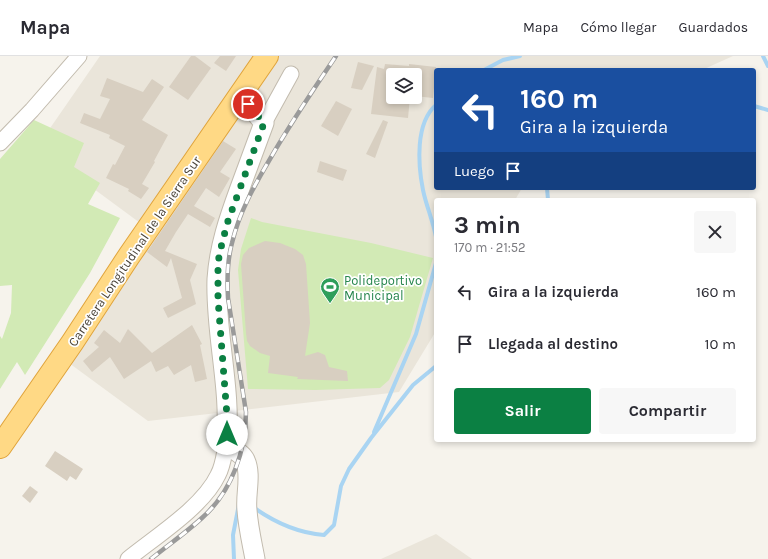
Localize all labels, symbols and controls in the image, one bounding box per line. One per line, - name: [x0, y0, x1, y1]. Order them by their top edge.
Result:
- text: Mapa: [20, 17, 70, 39]
- text: Mapa: [523, 19, 558, 36]
- text: Cómo llegar: [580, 19, 656, 36]
- text: Guardados: [678, 19, 748, 36]
- map controls: [386, 68, 422, 104]
- button: layers: [386, 68, 422, 104]
- text: 160 m: [520, 82, 598, 115]
- icon: left: [454, 84, 506, 136]
- pin: [231, 87, 265, 121]
- icon: arrive: [237, 93, 259, 115]
- text: Gira a la izquierda: [520, 116, 668, 138]
- street label: Carretera Longitudinal de la Sierra Sur: [65, 153, 204, 349]
- icon: arrive: [502, 160, 524, 182]
- text: Luego: [454, 162, 494, 180]
- text: 3 min: [454, 211, 521, 239]
- button: close: [694, 211, 736, 253]
- text: 170 m · 21:52: [454, 240, 526, 255]
- place label: Polideportivo Municipal: [344, 273, 422, 303]
- sports icon: Polideportivo Municipal: [319, 276, 341, 304]
- icon: left: [454, 281, 476, 303]
- text: Gira a la izquierda: [488, 283, 619, 301]
- text: 160 m: [696, 283, 736, 301]
- icon: arrive: [454, 333, 476, 355]
- text: Llegada al destino: [488, 335, 618, 353]
- text: 10 m: [705, 335, 736, 353]
- button: Salir: [454, 388, 591, 434]
- button: Compartir: [599, 388, 736, 434]
- position arrow: [206, 413, 248, 455]

